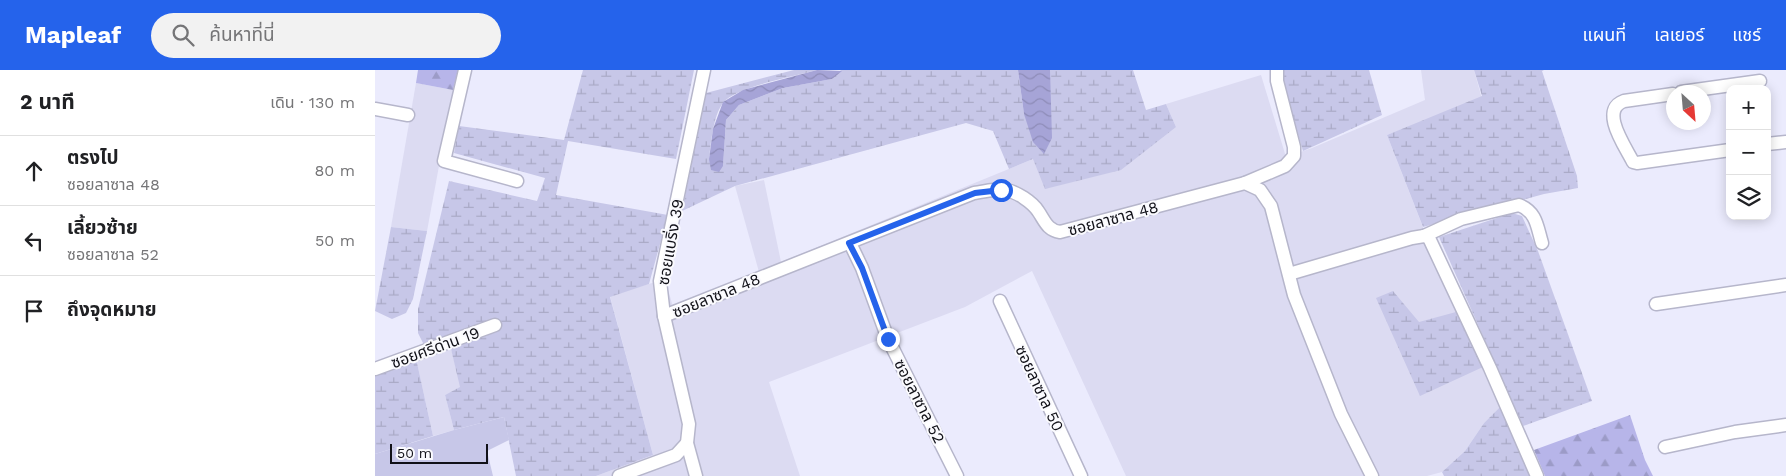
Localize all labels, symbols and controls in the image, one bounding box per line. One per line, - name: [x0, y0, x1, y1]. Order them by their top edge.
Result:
- search box: [151, 13, 501, 58]
- text: Mapleaf: [25, 21, 121, 49]
- icon: search: [169, 21, 197, 49]
- text: ค้นหาที่นี่: [209, 23, 275, 46]
- text: แผนที่: [1582, 24, 1626, 45]
- text: เลเยอร์: [1654, 24, 1704, 45]
- text: แชร์: [1732, 24, 1761, 45]
- north arrow: [1666, 85, 1711, 130]
- map controls: [1726, 85, 1771, 220]
- button: +: [1726, 85, 1771, 130]
- text: 2 นาที: [20, 89, 75, 114]
- text: เดิน · 130 m: [270, 93, 355, 112]
- button: −: [1726, 130, 1771, 175]
- text: ตรงไป: [67, 146, 119, 169]
- icon: ahead: [20, 157, 48, 185]
- text: 80 m: [314, 161, 355, 180]
- text: ซอยลาซาล 48: [67, 175, 160, 194]
- button: layers: [1726, 175, 1771, 220]
- route start: [990, 179, 1013, 202]
- street label: ซอยแบริ่ง 39: [653, 197, 687, 287]
- street label: ซอยลาซาล 48: [1066, 197, 1160, 240]
- text: เลี้ยวซ้าย: [67, 216, 138, 239]
- icon: left: [20, 227, 48, 255]
- text: 50 m: [315, 231, 355, 250]
- text: ซอยลาซาล 52: [67, 245, 159, 264]
- street label: ซอยลาซาล 48: [670, 269, 763, 322]
- icon: arrive: [20, 297, 48, 325]
- text: ถึงจุดหมาย: [67, 298, 157, 321]
- street label: ซอยศรีด่าน 19: [388, 323, 482, 372]
- route end: [877, 328, 900, 351]
- street label: ซอยลาซาล 50: [1011, 342, 1068, 434]
- street label: ซอยลาซาล 52: [890, 356, 949, 446]
- scale bar: [390, 441, 487, 464]
- text: 50 m: [397, 445, 432, 461]

